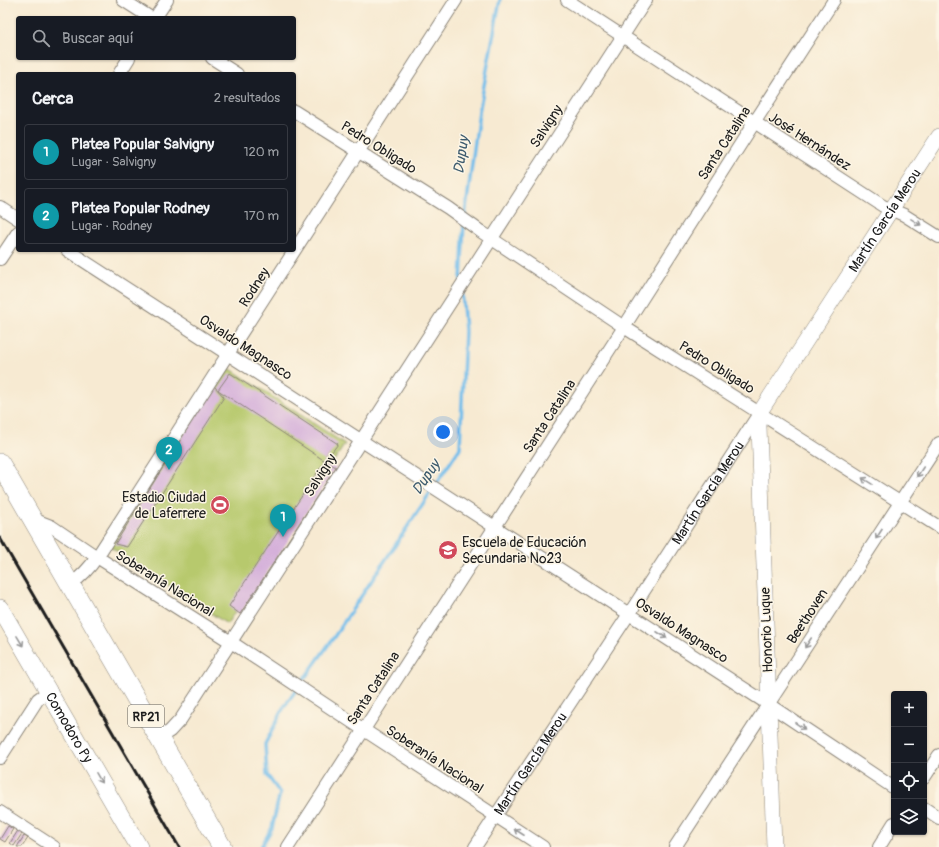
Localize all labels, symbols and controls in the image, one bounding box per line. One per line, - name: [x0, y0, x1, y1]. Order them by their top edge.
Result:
- search box: [16, 16, 296, 60]
- icon: search: [30, 27, 52, 49]
- text: Buscar aquí: [62, 29, 134, 48]
- text: Cerca: [32, 88, 73, 109]
- text: 2 resultados: [214, 90, 280, 106]
- street label: Salvigny: [526, 102, 566, 151]
- street label: Santa Catalina: [694, 103, 754, 183]
- street label: José Hernández: [765, 108, 854, 174]
- street label: Pedro Obligado: [338, 117, 420, 178]
- water label: Dupuy: [449, 133, 474, 175]
- text: Platea Popular Salvigny: [71, 135, 214, 154]
- text: 1: [43, 144, 49, 160]
- text: 120 m: [243, 144, 279, 160]
- text: Lugar · Salvigny: [71, 154, 156, 170]
- street label: Martín García Merou: [845, 165, 925, 275]
- text: Platea Popular Rodney: [71, 199, 210, 218]
- text: 2: [42, 208, 50, 224]
- text: 170 m: [244, 208, 279, 224]
- text: Lugar · Rodney: [71, 218, 152, 234]
- one-way arrow: [910, 219, 922, 227]
- street label: Rodney: [235, 264, 273, 310]
- street label: Osvaldo Magnasco: [196, 311, 296, 384]
- street label: Pedro Obligado: [676, 337, 758, 398]
- street label: Santa Catalina: [519, 376, 579, 456]
- your location: [433, 422, 453, 442]
- pin: 2: [156, 437, 182, 470]
- street label: Martín García Merou: [668, 438, 748, 548]
- street label: Salvigny: [300, 451, 340, 500]
- water label: Dupuy: [408, 454, 446, 498]
- one-way arrow: [915, 466, 923, 478]
- one-way arrow: [861, 476, 873, 484]
- place label: Estadio Ciudad de Laferrere: [122, 489, 206, 522]
- sports icon: Estadio Ciudad de Laferrere: [209, 494, 231, 516]
- pin: 1: [270, 504, 296, 537]
- one-way arrow: [875, 528, 883, 539]
- place label: Escuela de Educación Secundaria Nº23: [462, 534, 586, 567]
- school or university icon: Escuela de Educación Secundaria Nº23: [437, 539, 459, 561]
- street label: Soberanía Nacional: [112, 546, 217, 620]
- street label: Beethoven: [783, 585, 832, 647]
- street label: Honorio Luque: [757, 587, 776, 673]
- street label: Osvaldo Magnasco: [632, 594, 732, 667]
- one-way arrow: [656, 631, 667, 639]
- one-way arrow: [16, 635, 24, 647]
- one-way arrow: [804, 637, 812, 648]
- street label: Santa Catalina: [343, 648, 403, 728]
- street label: Comodoro Py: [42, 689, 96, 766]
- map controls: [891, 691, 927, 835]
- button: +: [891, 691, 927, 727]
- road number: RP21: [128, 705, 164, 727]
- street label: Martín García Merou: [490, 709, 571, 819]
- one-way arrow: [795, 721, 806, 730]
- street label: Soberanía Nacional: [383, 722, 487, 797]
- button: −: [891, 727, 927, 763]
- button: locate: [891, 763, 927, 799]
- one-way arrow: [95, 772, 103, 784]
- button: layers: [891, 799, 927, 835]
- one-way arrow: [513, 827, 525, 835]

